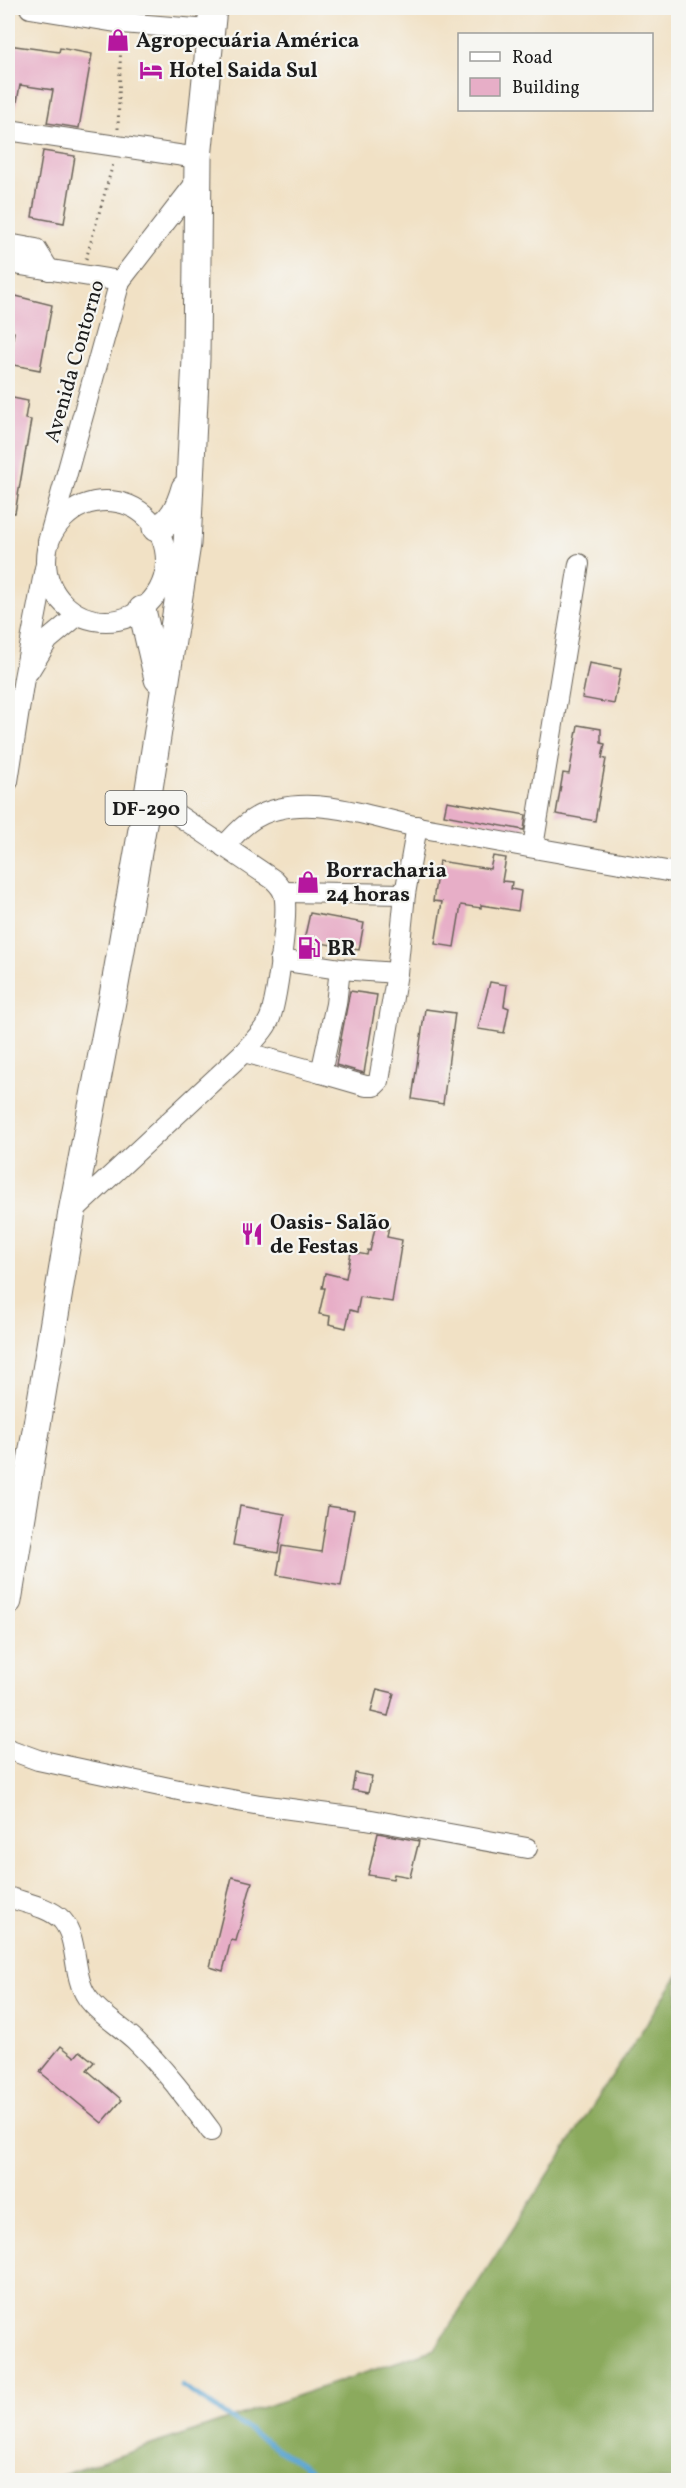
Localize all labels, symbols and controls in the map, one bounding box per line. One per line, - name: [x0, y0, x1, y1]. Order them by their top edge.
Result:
- shop icon: Agropecuária América: [105, 27, 131, 53]
- place label: Agropecuária América: [136, 27, 359, 56]
- legend: [458, 33, 653, 111]
- text: Road: [512, 46, 553, 71]
- hotel icon: Hotel Saida Sul: [138, 57, 164, 83]
- place label: Hotel Saida Sul: [169, 57, 318, 86]
- text: Building: [512, 76, 580, 101]
- street label: Avenida Contorno: [38, 277, 113, 446]
- road number: DF-290: [106, 791, 186, 825]
- place label: Borracharia 24 horas: [326, 857, 447, 910]
- shop icon: Borracharia 24 horas: [295, 869, 321, 895]
- fuel station icon: BR: [296, 935, 322, 961]
- place label: BR: [327, 935, 356, 964]
- place label: Oasis- Salão de Festas: [270, 1209, 390, 1262]
- restaurant icon: Oasis- Salão de Festas: [239, 1221, 265, 1247]

